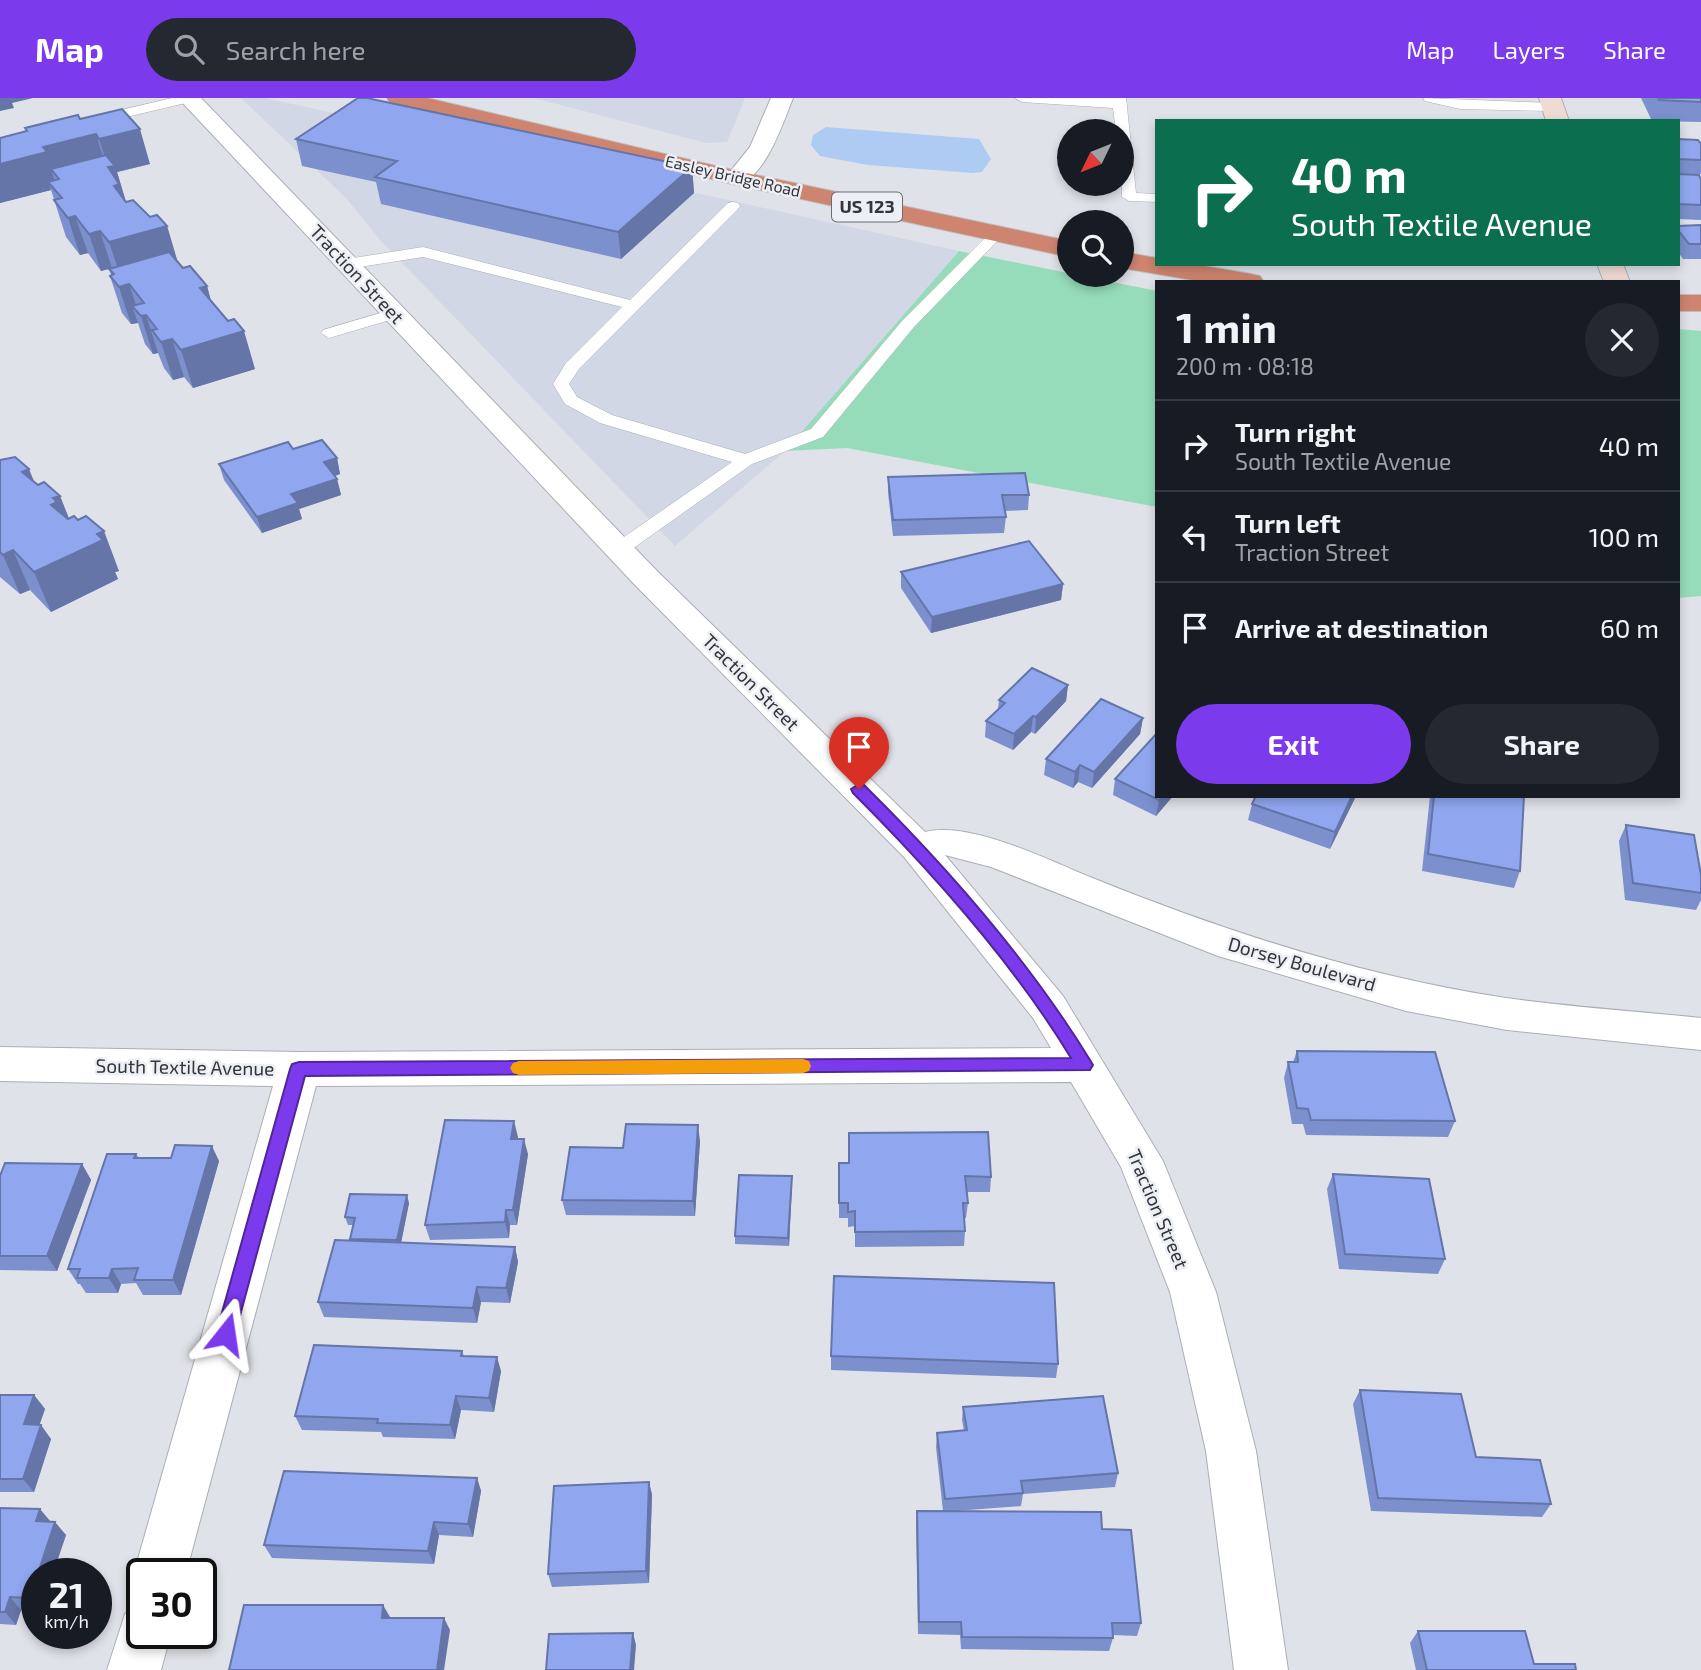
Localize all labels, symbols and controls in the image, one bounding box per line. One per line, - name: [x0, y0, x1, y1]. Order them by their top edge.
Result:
- search box: [146, 18, 636, 81]
- text: Map: [35, 29, 104, 69]
- icon: search: [170, 30, 208, 68]
- text: Search here: [226, 34, 365, 65]
- text: Map: [1406, 35, 1454, 64]
- text: Layers: [1492, 35, 1565, 64]
- text: Share: [1603, 35, 1666, 64]
- north arrow: [1057, 119, 1134, 196]
- map controls: [1057, 119, 1134, 287]
- text: 40 m: [1291, 144, 1407, 203]
- icon: right: [1176, 147, 1267, 238]
- street label: Easley Bridge Road: [664, 151, 803, 200]
- road number: US 123: [832, 192, 902, 222]
- text: South Textile Avenue: [1291, 204, 1592, 242]
- button: search: [1057, 210, 1134, 287]
- street label: Traction Street: [305, 219, 409, 328]
- text: 1 min: [1176, 301, 1277, 351]
- button: close: [1585, 303, 1659, 377]
- text: 200 m · 08:18: [1176, 352, 1314, 380]
- text: Turn right: [1235, 416, 1356, 447]
- icon: right: [1176, 427, 1214, 465]
- text: 40 m: [1599, 430, 1659, 461]
- text: South Textile Avenue: [1235, 447, 1451, 475]
- text: Turn left: [1235, 507, 1341, 538]
- icon: left: [1176, 518, 1214, 556]
- text: 100 m: [1589, 521, 1659, 552]
- text: Traction Street: [1235, 538, 1389, 566]
- icon: arrive: [1176, 609, 1214, 647]
- text: Arrive at destination: [1235, 612, 1488, 643]
- text: 60 m: [1600, 612, 1659, 643]
- street label: Traction Street: [698, 628, 805, 735]
- button: Exit: [1176, 704, 1411, 784]
- button: Share: [1425, 704, 1659, 784]
- pin: [829, 717, 889, 789]
- icon: arrive: [840, 728, 878, 766]
- street label: Dorsey Boulevard: [1226, 931, 1379, 996]
- street label: South Textile Avenue: [95, 1053, 275, 1080]
- street label: Traction Street: [1123, 1146, 1194, 1272]
- position arrow: [189, 1297, 263, 1371]
- speed limit sign: 30: [126, 1558, 217, 1649]
- text: 21: [49, 1573, 84, 1615]
- text: km/h: [44, 1610, 89, 1632]

